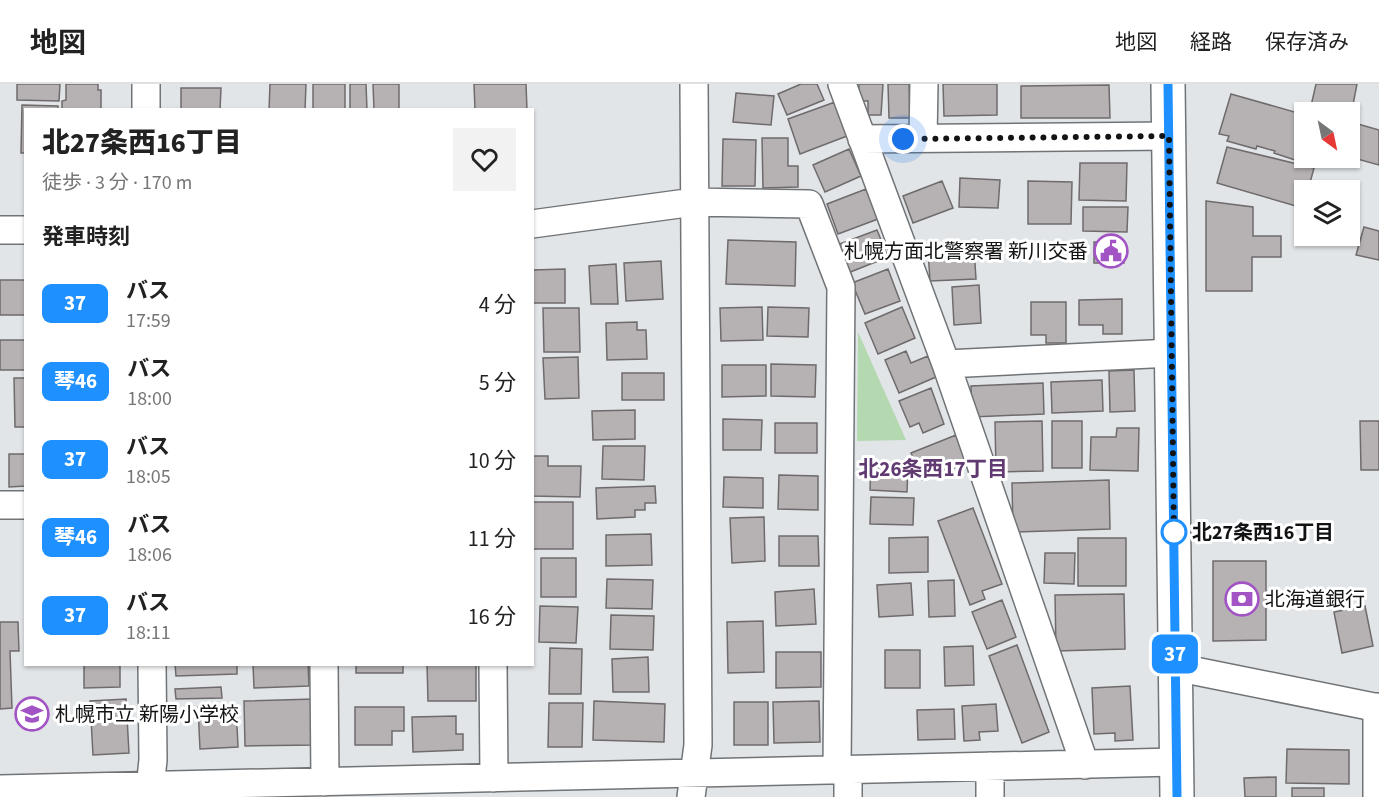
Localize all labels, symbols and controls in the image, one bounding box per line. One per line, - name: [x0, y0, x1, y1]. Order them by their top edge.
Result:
- text: 地図: [30, 23, 86, 63]
- text: 地図: [1115, 27, 1157, 57]
- text: 経路: [1190, 27, 1232, 57]
- text: 保存済み: [1265, 27, 1349, 57]
- north arrow: [1294, 102, 1360, 168]
- map controls: [1294, 102, 1360, 246]
- text: 北27条西16丁目: [42, 123, 242, 163]
- your location: [888, 124, 918, 154]
- button: heart: [453, 128, 516, 191]
- text: 徒歩 · 3 分 · 170 m: [42, 169, 192, 197]
- button: layers: [1294, 180, 1360, 246]
- text: 発車時刻: [42, 221, 130, 253]
- public building icon: 札幌方面北警察署 新川交番: [1093, 233, 1129, 269]
- place label: 札幌方面北警察署 新川交番: [844, 238, 1088, 266]
- text: バス: [126, 275, 170, 307]
- text: 37: [64, 288, 86, 318]
- text: 4 分: [479, 289, 516, 321]
- text: 17:59: [126, 307, 171, 335]
- text: バス: [127, 353, 171, 385]
- text: 琴46: [54, 366, 97, 396]
- text: 5 分: [479, 367, 516, 399]
- text: 18:00: [127, 385, 172, 413]
- text: バス: [126, 431, 170, 463]
- text: 37: [64, 444, 86, 474]
- text: 10 分: [468, 445, 516, 477]
- district label: 北26条西17丁目: [858, 454, 1008, 484]
- text: 18:05: [126, 463, 171, 491]
- text: バス: [127, 509, 171, 541]
- marker: 北27条西16丁目: [1161, 519, 1187, 545]
- place label: 北27条西16丁目: [1192, 519, 1334, 547]
- text: 琴46: [54, 522, 97, 552]
- text: 11 分: [468, 523, 516, 555]
- text: 18:06: [127, 541, 172, 569]
- bank icon: 北海道銀行: [1224, 581, 1260, 617]
- place label: 北海道銀行: [1265, 586, 1365, 614]
- text: バス: [126, 587, 170, 619]
- text: 37: [64, 600, 86, 630]
- text: 16 分: [468, 601, 516, 633]
- text: 18:11: [126, 619, 171, 647]
- line badge: 37: [1148, 634, 1202, 674]
- text: 37: [1164, 639, 1186, 669]
- school or university icon: 札幌市立 新陽小学校: [14, 696, 50, 732]
- place label: 札幌市立 新陽小学校: [55, 701, 239, 729]

